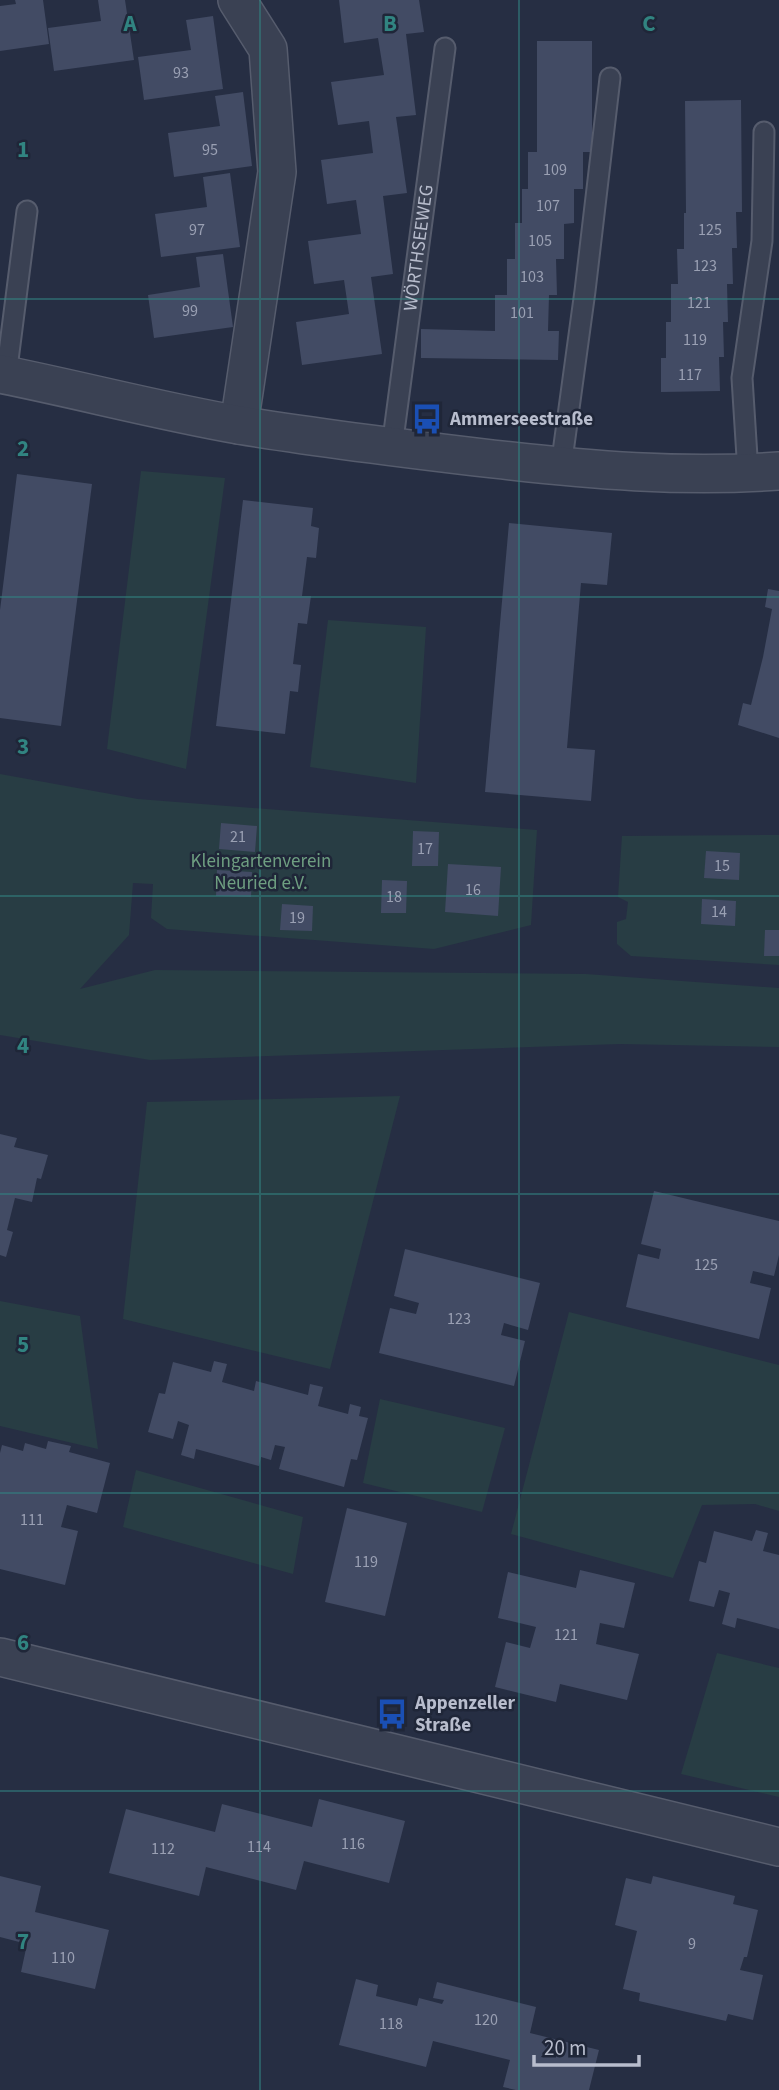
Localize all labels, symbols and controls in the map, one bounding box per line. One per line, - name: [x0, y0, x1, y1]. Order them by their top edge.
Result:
- text: A: [122, 7, 137, 40]
- text: B: [383, 7, 397, 40]
- text: C: [642, 7, 656, 40]
- house number: 93: [173, 62, 189, 84]
- text: 1: [17, 133, 29, 166]
- house number: 95: [202, 139, 218, 161]
- house number: 109: [543, 159, 567, 181]
- street label: WÖRTHSEEWEG: [397, 183, 440, 313]
- house number: 107: [536, 195, 560, 217]
- house number: 97: [189, 219, 205, 241]
- house number: 125: [698, 219, 722, 241]
- house number: 105: [528, 230, 552, 252]
- house number: 123: [693, 255, 717, 277]
- house number: 103: [520, 266, 544, 288]
- house number: 121: [687, 292, 711, 314]
- house number: 99: [182, 300, 198, 322]
- house number: 101: [510, 302, 534, 324]
- house number: 119: [683, 329, 707, 351]
- house number: 117: [678, 364, 702, 386]
- bus stop icon: Ammerseestraße: [410, 402, 444, 436]
- place label: Ammerseestraße: [449, 406, 593, 433]
- text: 2: [17, 432, 29, 465]
- text: 3: [17, 730, 29, 763]
- house number: 21: [230, 826, 246, 848]
- house number: 17: [417, 838, 433, 860]
- park label: Kleingartenverein Neuried e.V.: [191, 848, 331, 897]
- house number: 15: [714, 855, 730, 877]
- house number: 16: [465, 879, 481, 901]
- house number: 18: [386, 886, 402, 908]
- house number: 14: [711, 901, 727, 923]
- house number: 19: [289, 907, 305, 929]
- text: 4: [17, 1029, 29, 1062]
- house number: 125: [694, 1254, 718, 1276]
- house number: 123: [447, 1308, 471, 1330]
- text: 5: [17, 1328, 29, 1361]
- house number: 111: [20, 1509, 44, 1531]
- house number: 119: [354, 1551, 378, 1573]
- house number: 121: [554, 1624, 578, 1646]
- text: 6: [17, 1626, 29, 1659]
- place label: Appenzeller Straße: [414, 1690, 515, 1739]
- bus stop icon: Appenzeller Straße: [375, 1697, 409, 1731]
- house number: 116: [341, 1833, 365, 1855]
- house number: 114: [247, 1836, 271, 1858]
- house number: 112: [151, 1838, 175, 1860]
- text: 7: [17, 1925, 29, 1958]
- house number: 9: [688, 1933, 696, 1955]
- house number: 110: [51, 1947, 75, 1969]
- house number: 120: [474, 2009, 498, 2031]
- house number: 118: [379, 2013, 403, 2035]
- scale bar: [534, 2024, 639, 2068]
- text: 20 m: [544, 2033, 586, 2063]

